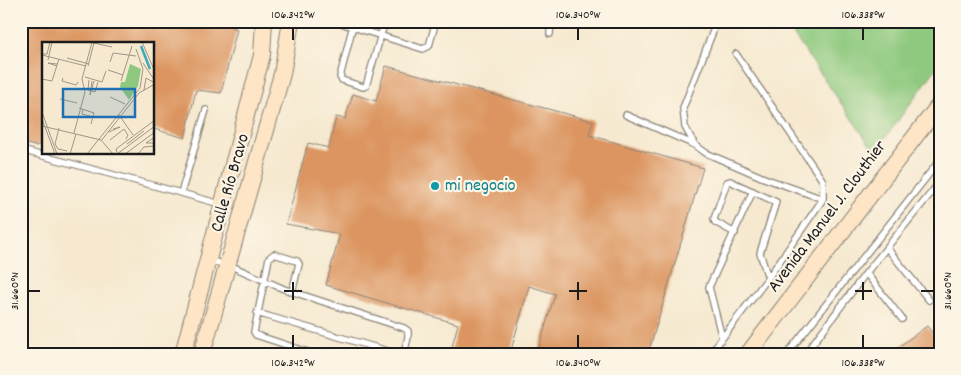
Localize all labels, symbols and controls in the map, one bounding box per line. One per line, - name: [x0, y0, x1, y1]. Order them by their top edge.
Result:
- text: 106.342°W: [271, 7, 315, 24]
- text: 106.340°W: [556, 7, 600, 24]
- text: 106.338°W: [841, 7, 885, 24]
- inset map: [42, 42, 155, 155]
- street label: Calle Río Bravo: [205, 131, 257, 235]
- street label: Avenida Manuel J. Clouthier: [762, 135, 894, 298]
- place label: mi negocio: [445, 174, 515, 199]
- marker: mi negocio: [429, 180, 441, 192]
- text: 31.660°N: [7, 272, 24, 310]
- text: 31.660°N: [940, 272, 957, 310]
- text: 106.342°W: [271, 355, 315, 372]
- text: 106.340°W: [556, 355, 600, 372]
- text: 106.338°W: [841, 355, 885, 372]

